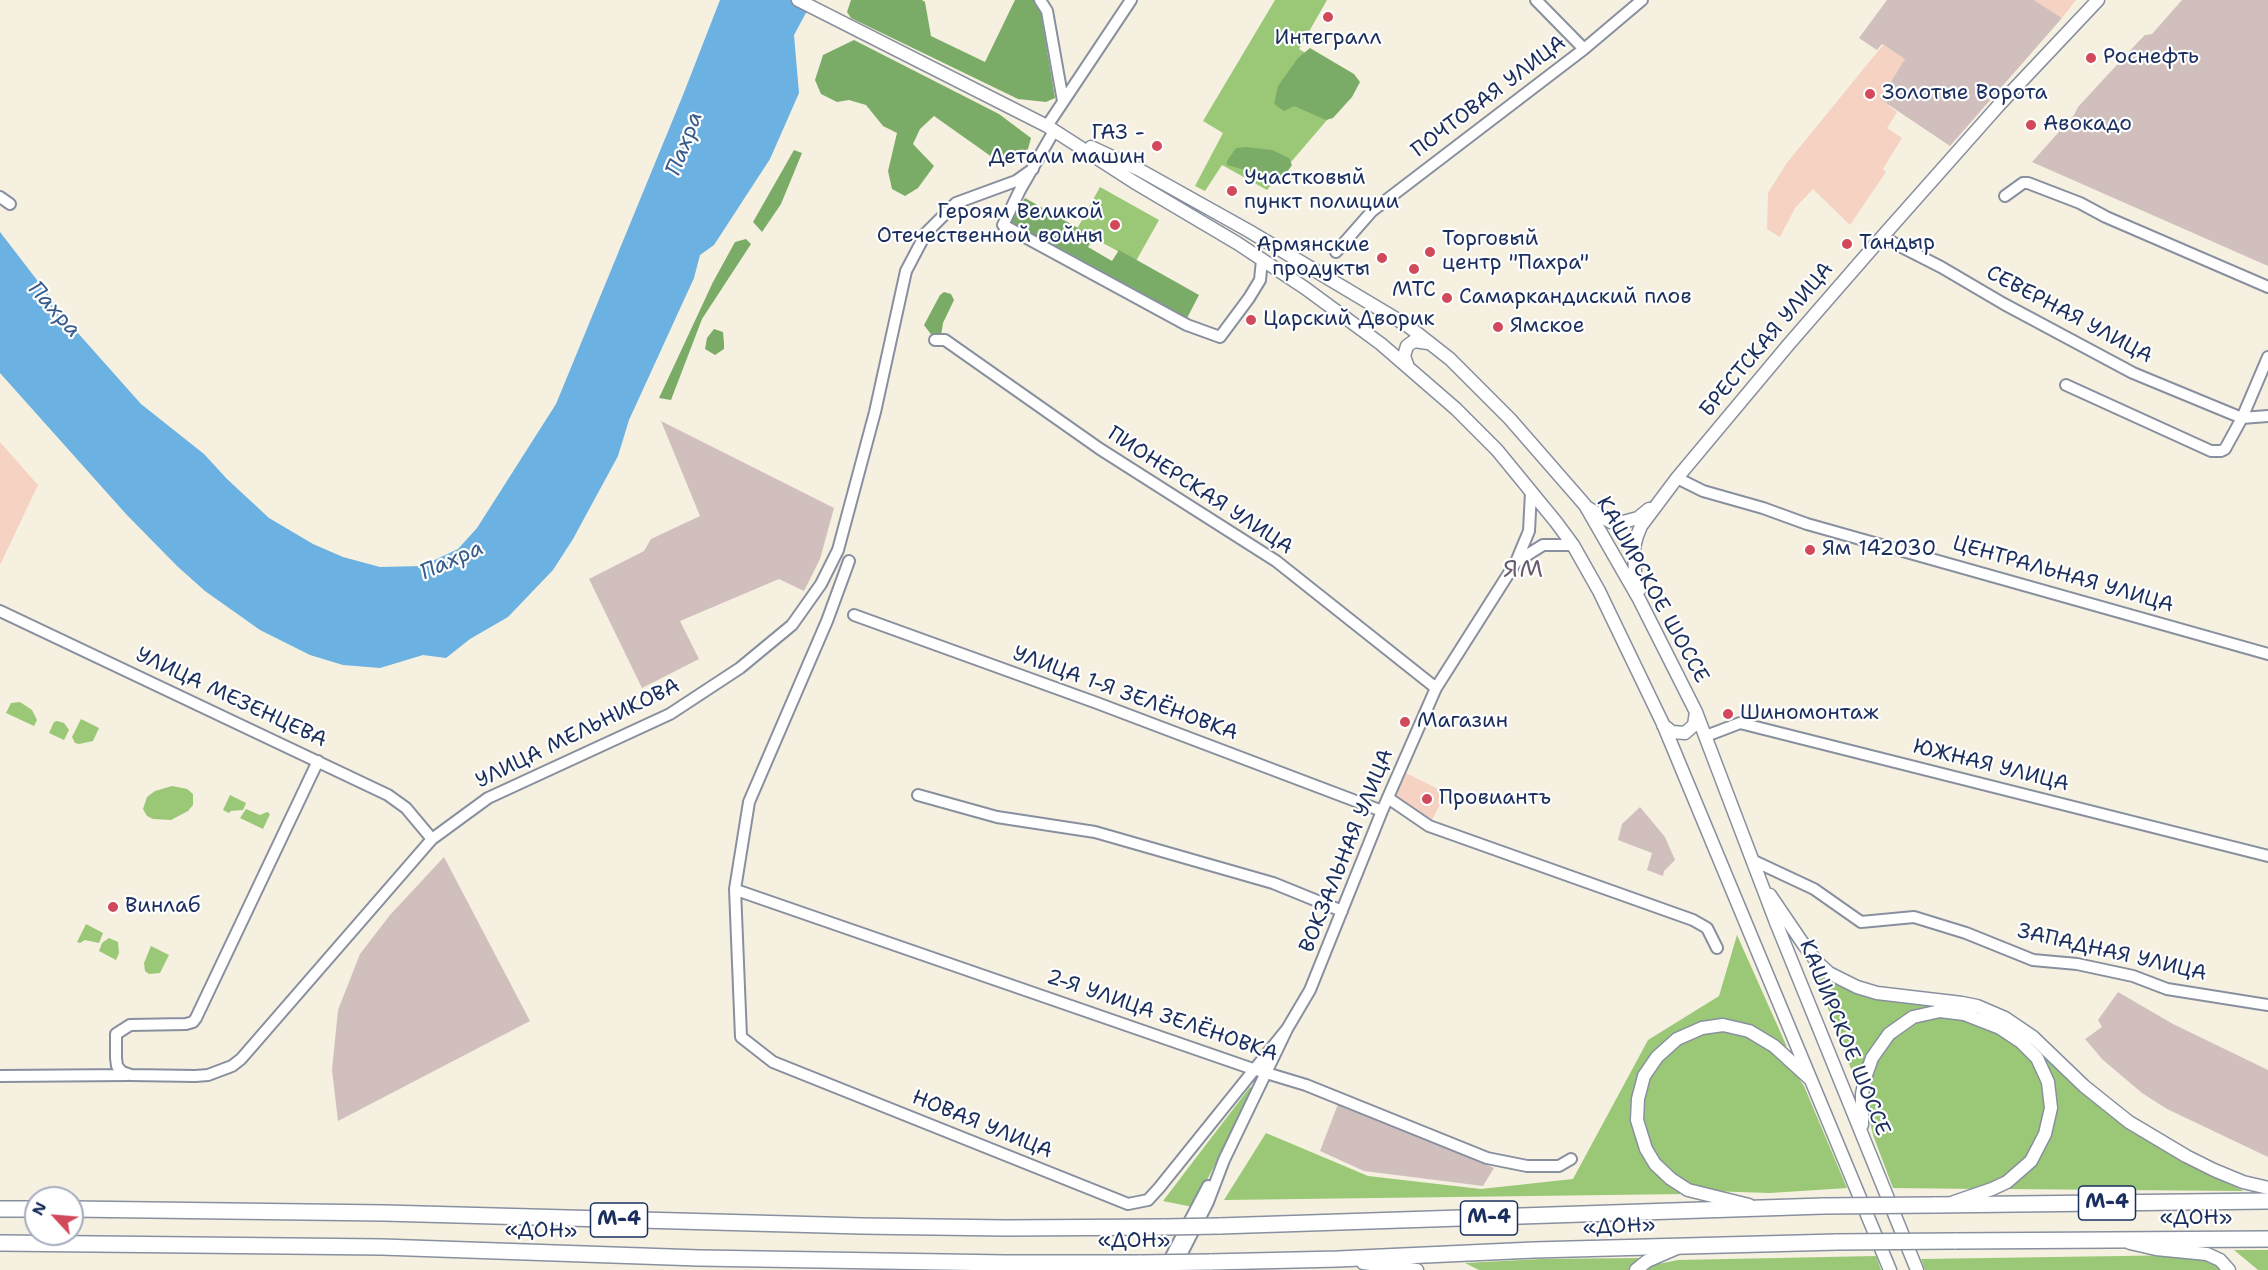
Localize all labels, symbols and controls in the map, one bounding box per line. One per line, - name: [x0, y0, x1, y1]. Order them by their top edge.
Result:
- marker: Интегралл: [1321, 10, 1335, 24]
- place label: Интегралл: [1275, 26, 1381, 52]
- street label: ПОЧТОВАЯ УЛИЦА: [1407, 31, 1571, 163]
- place label: Роснефть: [2103, 45, 2199, 71]
- marker: Роснефть: [2084, 51, 2098, 65]
- place label: Золотые Ворота: [1882, 81, 2048, 107]
- marker: Золотые Ворота: [1863, 87, 1877, 101]
- water label: Пахра: [661, 108, 709, 180]
- place label: Авокадо: [2043, 112, 2132, 138]
- marker: Авокадо: [2024, 118, 2038, 132]
- place label: ГАЗ - Детали машин: [989, 121, 1145, 171]
- marker: ГАЗ - Детали машин: [1150, 139, 1164, 153]
- place label: Участковый пункт полиции: [1244, 166, 1399, 216]
- marker: Участковый пункт полиции: [1225, 184, 1239, 198]
- place label: Героям Великой Отечественной войны: [877, 200, 1103, 250]
- marker: Героям Великой Отечественной войны: [1108, 218, 1122, 232]
- place label: Торговый центр "Пахра": [1442, 227, 1589, 277]
- place label: Тандыр: [1859, 231, 1935, 257]
- place label: Армянские продукты: [1256, 233, 1370, 283]
- marker: Тандыр: [1840, 237, 1854, 251]
- marker: Торговый центр "Пахра": [1423, 245, 1437, 259]
- marker: Армянские продукты: [1375, 251, 1389, 265]
- street label: БРЕСТСКАЯ УЛИЦА: [1695, 257, 1839, 423]
- street label: СЕВЕРНАЯ УЛИЦА: [1982, 261, 2156, 369]
- marker: МТС: [1407, 262, 1421, 276]
- water label: Пахра: [22, 276, 86, 344]
- place label: МТС: [1392, 278, 1436, 304]
- place label: Самаркандиский плов: [1459, 285, 1692, 311]
- marker: Самаркандиский плов: [1440, 291, 1454, 305]
- place label: Царский Дворик: [1263, 307, 1435, 333]
- marker: Царский Дворик: [1244, 313, 1258, 327]
- place label: Ямское: [1510, 314, 1585, 340]
- marker: Ямское: [1491, 320, 1505, 334]
- street label: ПИОНЕРСКАЯ УЛИЦА: [1103, 422, 1297, 560]
- street label: КАШИРСКОЕ ШОССЕ: [1590, 492, 1714, 688]
- street label: ЦЕНТРАЛЬНАЯ УЛИЦА: [1950, 531, 2176, 619]
- water label: Пахра: [416, 535, 488, 587]
- place label: Ям 142030: [1822, 537, 1936, 563]
- marker: Ям 142030: [1803, 543, 1817, 557]
- district label: ЯМ: [1503, 557, 1545, 585]
- street label: УЛИЦА 1-Я ЗЕЛЁНОВКА: [1009, 642, 1241, 746]
- street label: УЛИЦА МЕЗЕНЦЕВА: [131, 643, 331, 753]
- street label: УЛИЦА МЕЛЬНИКОВА: [472, 674, 684, 794]
- place label: Шиномонтаж: [1740, 701, 1879, 727]
- marker: Шиномонтаж: [1721, 707, 1735, 721]
- place label: Магазин: [1417, 709, 1508, 735]
- marker: Магазин: [1398, 715, 1412, 729]
- street label: ЮЖНАЯ УЛИЦА: [1911, 734, 2071, 798]
- street label: ВОКЗАЛЬНАЯ УЛИЦА: [1295, 746, 1399, 956]
- place label: Провиантъ: [1439, 786, 1551, 812]
- marker: Провиантъ: [1420, 792, 1434, 806]
- place label: Винлаб: [125, 894, 200, 920]
- marker: Винлаб: [106, 900, 120, 914]
- street label: ЗАПАДНАЯ УЛИЦА: [2015, 919, 2209, 987]
- street label: КАШИРСКОЕ ШОССЕ: [1793, 936, 1895, 1140]
- street label: 2-Я УЛИЦА ЗЕЛЁНОВКА: [1043, 965, 1281, 1067]
- street label: НОВАЯ УЛИЦА: [908, 1085, 1056, 1165]
- north arrow: [24, 1186, 84, 1246]
- road number: М-4: [2078, 1186, 2136, 1220]
- text: N: [27, 1198, 51, 1219]
- road number: М-4: [1460, 1201, 1518, 1235]
- road number: М-4: [590, 1203, 648, 1237]
- street label: «ДОН»: [2160, 1206, 2232, 1232]
- street label: «ДОН»: [1582, 1213, 1656, 1241]
- street label: «ДОН»: [504, 1217, 578, 1245]
- street label: «ДОН»: [1098, 1229, 1170, 1255]

